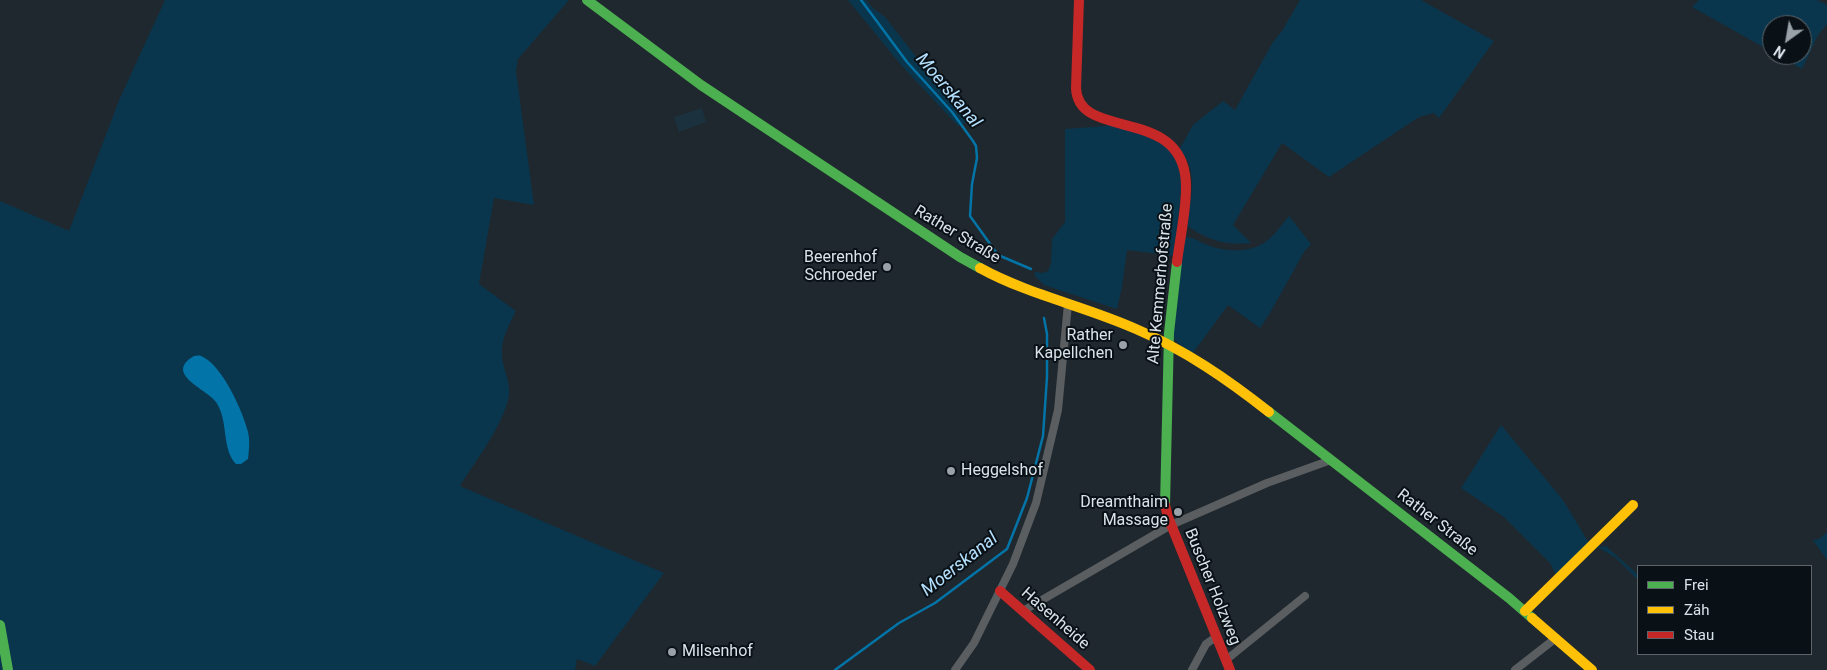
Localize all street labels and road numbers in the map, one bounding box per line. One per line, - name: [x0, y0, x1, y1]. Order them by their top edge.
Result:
- street label: Rather Straße: [910, 202, 1004, 268]
- street label: Alte Kemmerhofstraße: [1144, 203, 1178, 365]
- street label: Rather Straße: [1393, 486, 1481, 560]
- street label: Buscher Holzweg: [1180, 526, 1244, 648]
- street label: Hasenheide: [1017, 584, 1093, 654]

